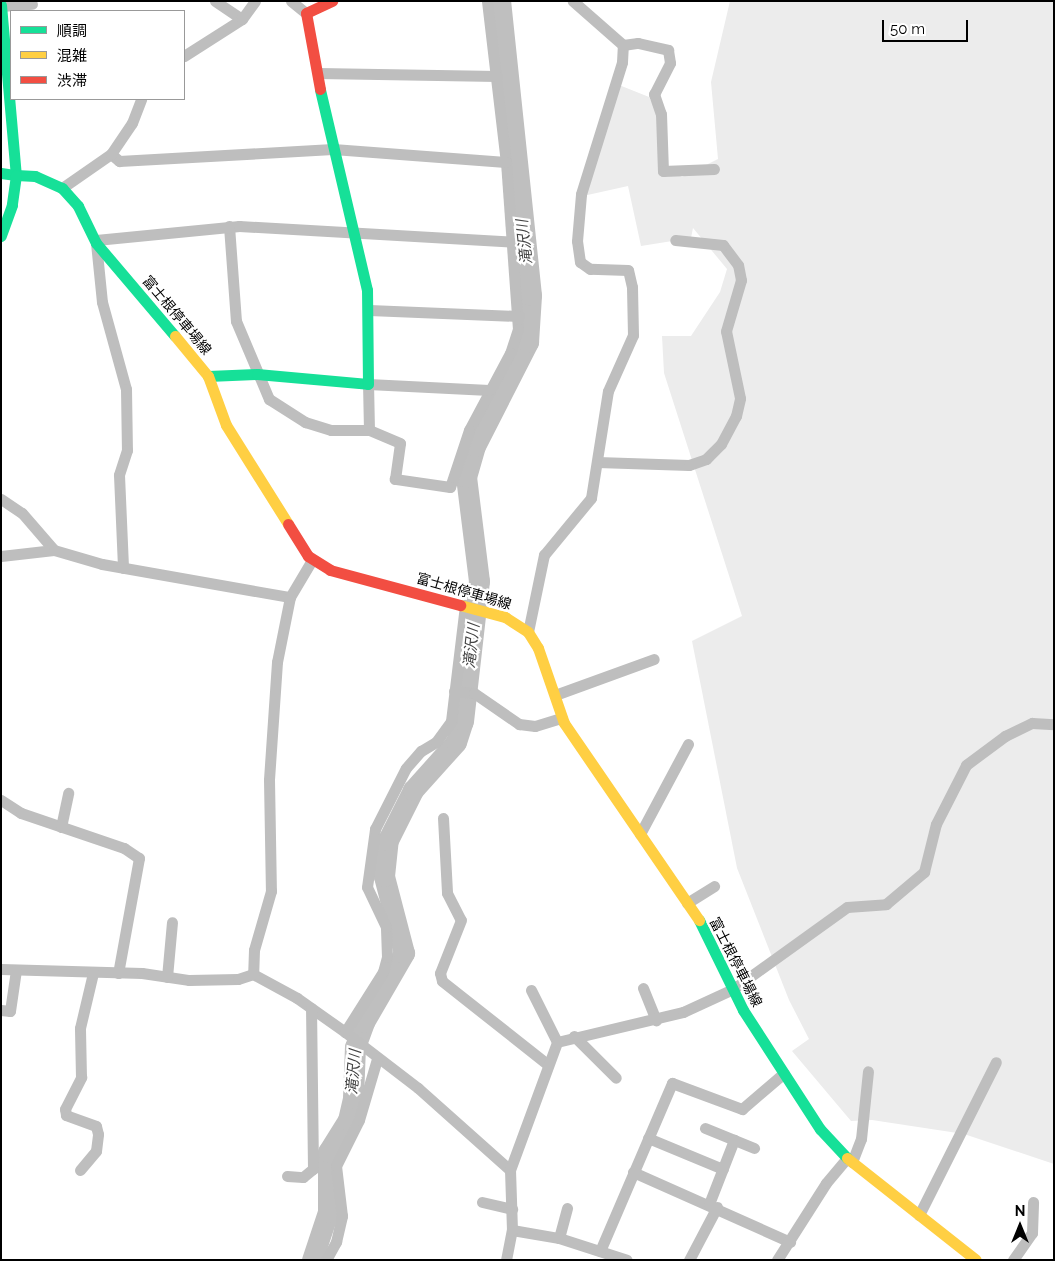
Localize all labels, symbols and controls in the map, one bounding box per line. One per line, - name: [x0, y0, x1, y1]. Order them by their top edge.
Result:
- legend: [10, 10, 185, 100]
- scale bar: [885, 10, 971, 42]
- text: 50 m: [890, 20, 925, 38]
- text: 順調: [57, 22, 87, 40]
- text: 混雑: [57, 47, 87, 65]
- text: 渋滞: [57, 72, 87, 90]
- water label: 滝沢川: [514, 219, 536, 265]
- street label: 富士根停車場線: [139, 272, 215, 358]
- street label: 富士根停車場線: [415, 569, 513, 613]
- water label: 滝沢川: [461, 623, 483, 669]
- street label: 富士根停車場線: [706, 915, 766, 1009]
- water label: 滝沢川: [343, 1049, 365, 1095]
- north arrow: [995, 1201, 1045, 1251]
- text: N: [1015, 1203, 1025, 1219]

